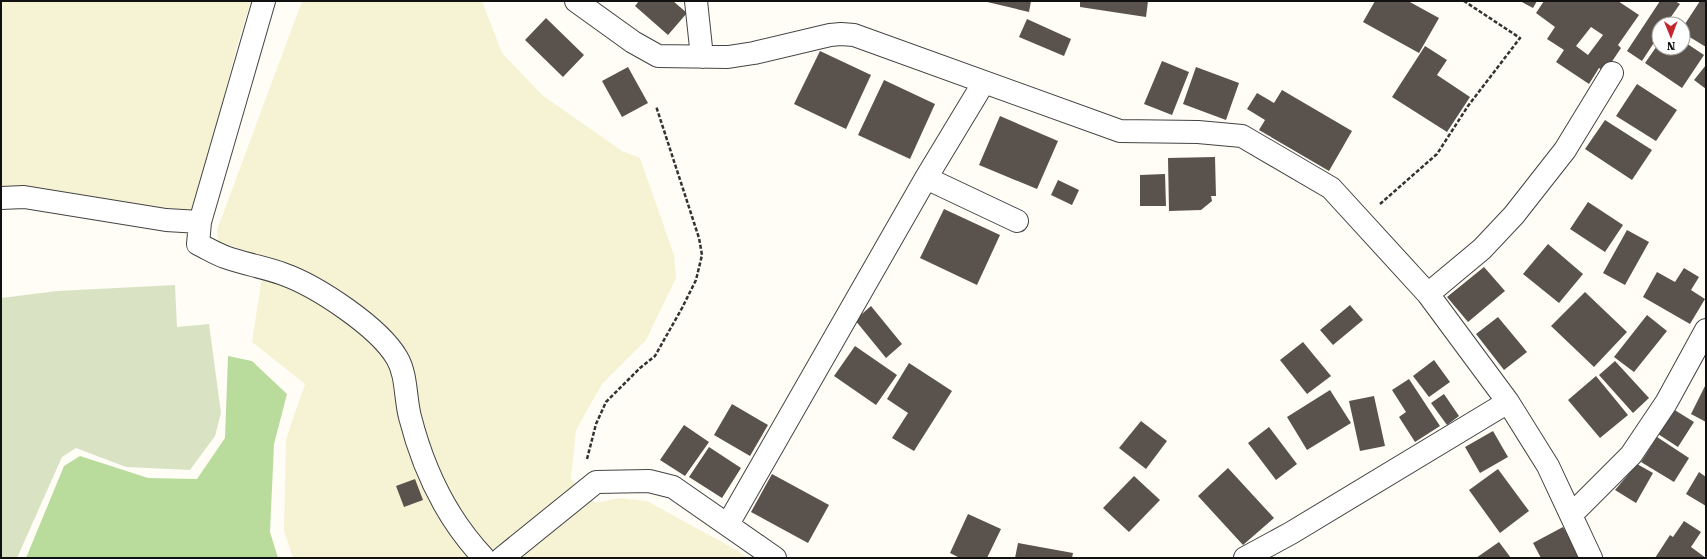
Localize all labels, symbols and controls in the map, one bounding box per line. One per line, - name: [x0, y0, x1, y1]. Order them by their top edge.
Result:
- north arrow: [1651, 16, 1691, 56]
- text: N: [1666, 39, 1676, 52]

